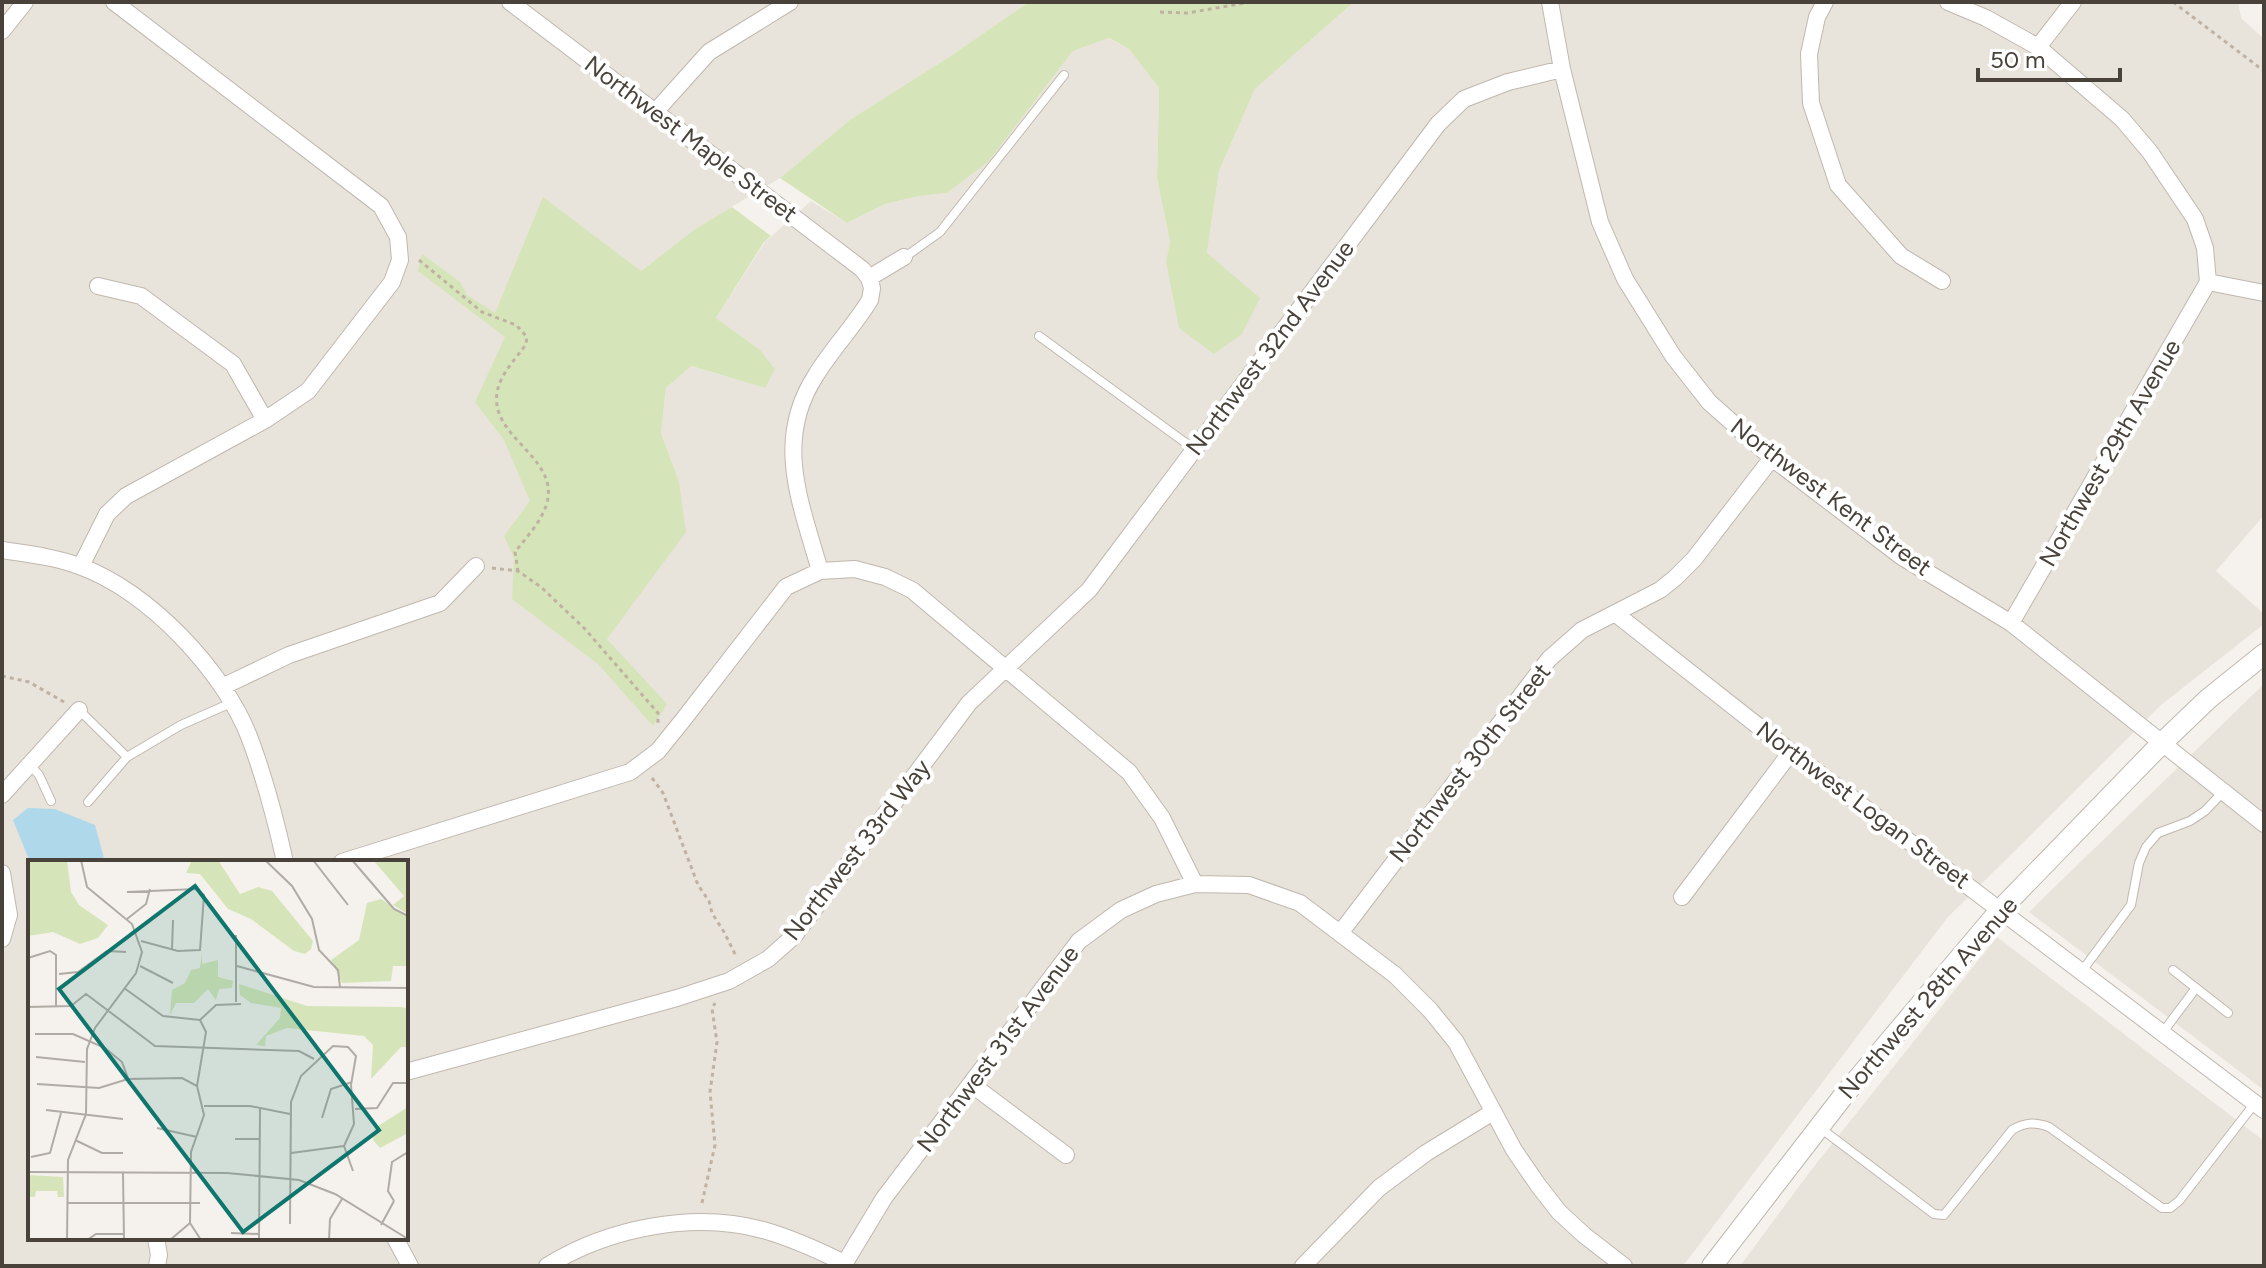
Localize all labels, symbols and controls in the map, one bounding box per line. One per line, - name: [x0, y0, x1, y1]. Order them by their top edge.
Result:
- scale bar: [1978, 32, 2120, 82]
- text: 50 m: [1990, 45, 2046, 74]
- street label: Northwest Maple Street: [579, 49, 803, 228]
- street label: Northwest 32nd Avenue: [1179, 234, 1360, 461]
- street label: Northwest 29th Avenue: [2033, 334, 2186, 571]
- street label: Northwest Kent Street: [1725, 412, 1937, 582]
- street label: Northwest 30th Street: [1383, 657, 1556, 868]
- street label: Northwest Logan Street: [1751, 715, 1976, 894]
- street label: Northwest 33rd Way: [777, 753, 937, 946]
- inset map: [28, 860, 408, 1240]
- street label: Northwest 28th Avenue: [1832, 891, 2023, 1105]
- street label: Northwest 31st Avenue: [910, 940, 1085, 1158]

